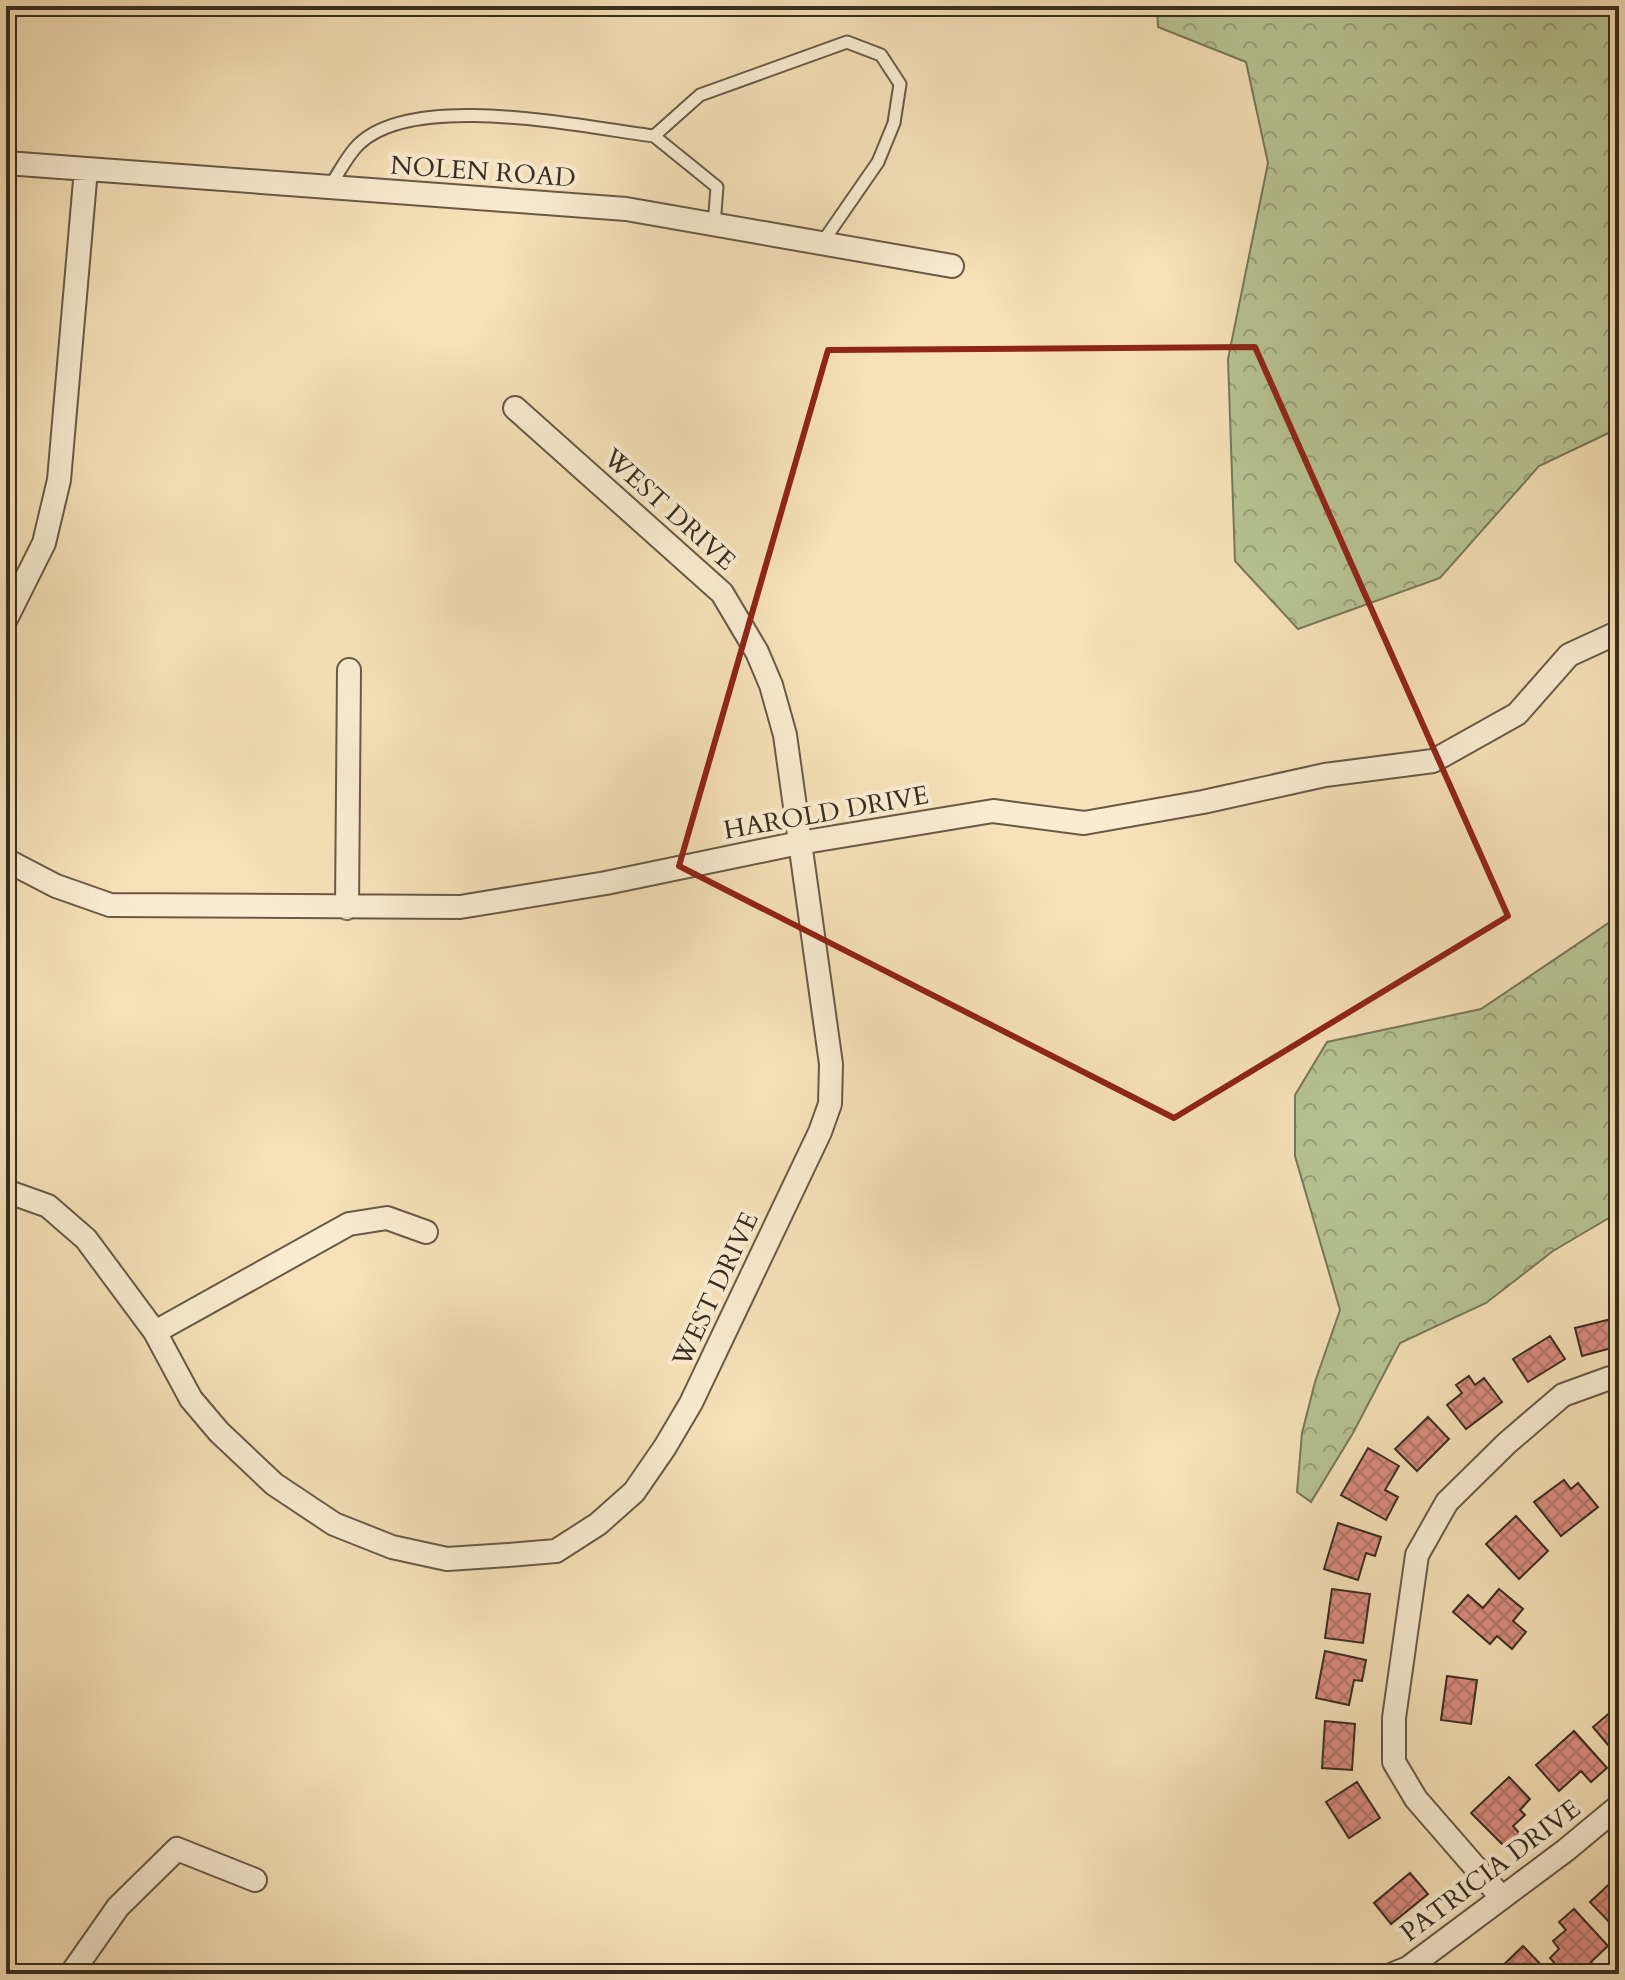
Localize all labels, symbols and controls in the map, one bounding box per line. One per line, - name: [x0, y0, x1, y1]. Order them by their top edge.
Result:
- street label: NOLEN ROAD: [389, 148, 577, 195]
- street label: WEST DRIVE: [595, 440, 743, 578]
- street label: HAROLD DRIVE: [721, 777, 931, 848]
- street label: WEST DRIVE: [664, 1206, 767, 1373]
- street label: PATRICIA DRIVE: [1393, 1791, 1588, 1950]

